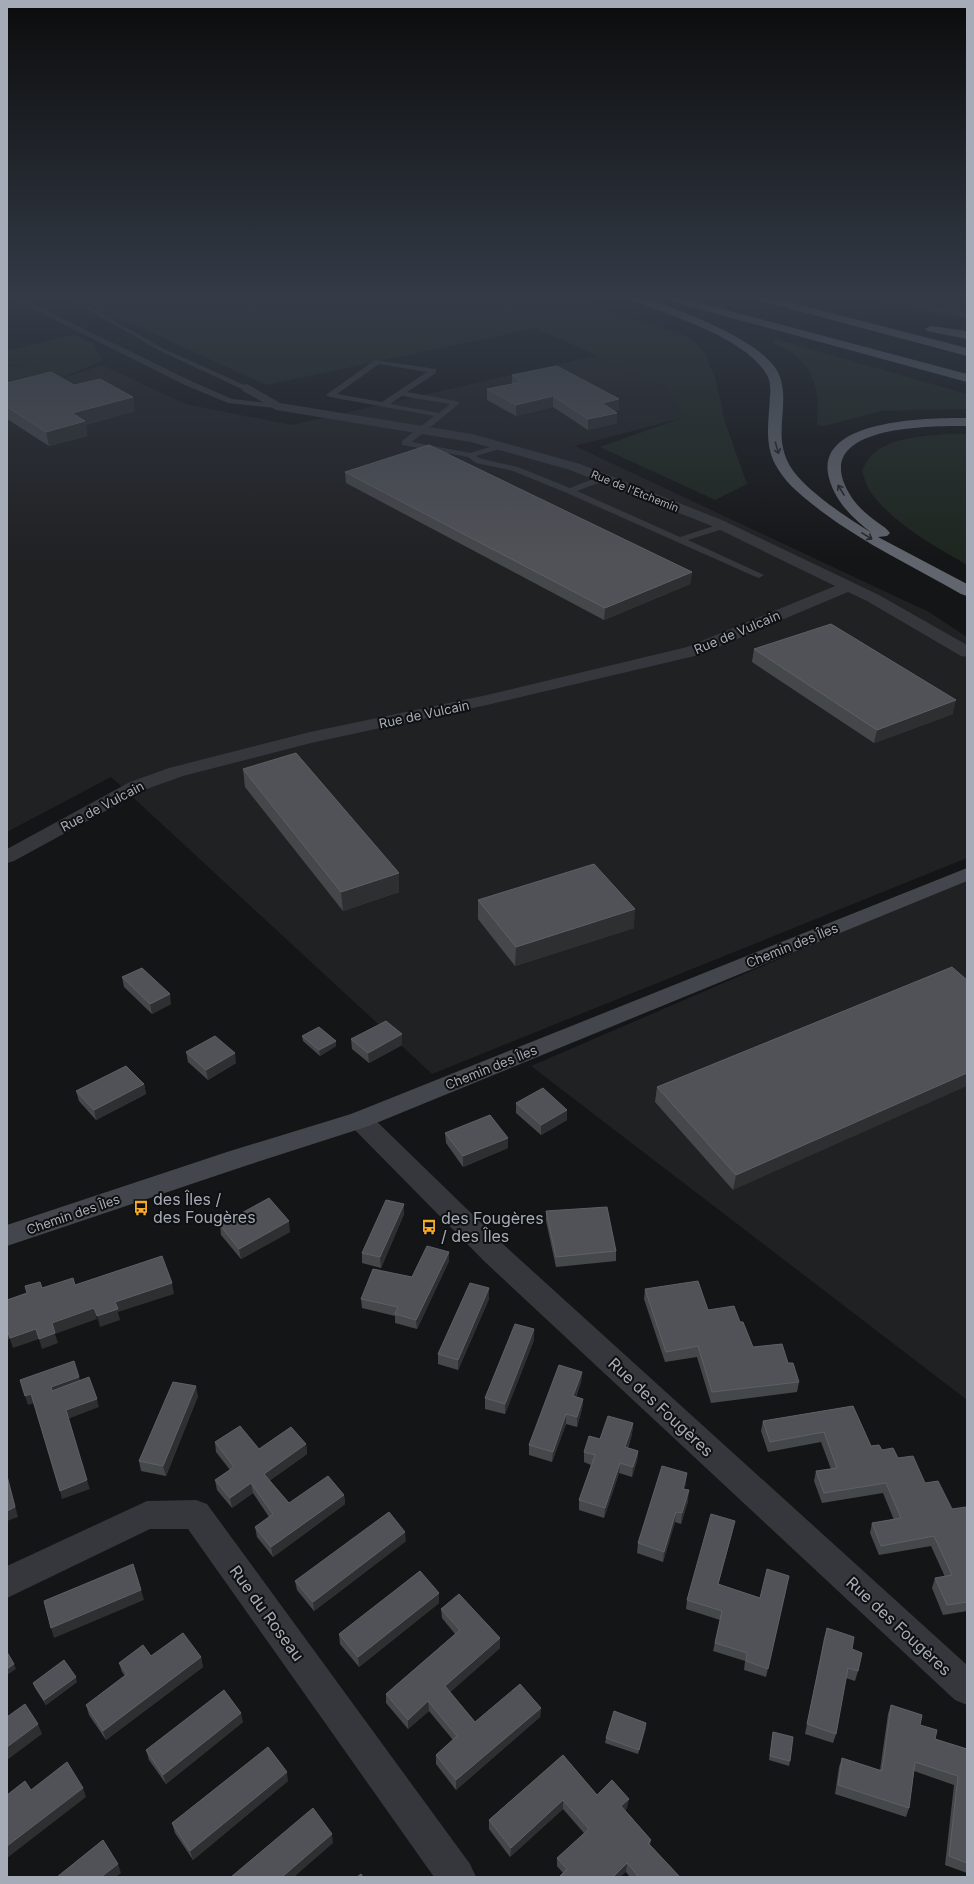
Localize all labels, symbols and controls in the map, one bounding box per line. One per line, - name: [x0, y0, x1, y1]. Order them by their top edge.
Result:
- one-way arrow: [774, 441, 781, 454]
- street label: Rue de l'Etchemin: [589, 467, 681, 515]
- one-way arrow: [836, 484, 844, 496]
- one-way arrow: [861, 533, 873, 541]
- street label: Rue de Vulcain: [692, 607, 782, 657]
- street label: Rue de Vulcain: [377, 697, 471, 731]
- street label: Rue de Vulcain: [58, 777, 146, 835]
- street label: Chemin des Îles: [744, 919, 840, 971]
- street label: Chemin des Îles: [443, 1041, 539, 1093]
- place label: des Îles / des Fougères: [153, 1189, 256, 1227]
- street label: Chemin des Îles: [24, 1190, 122, 1237]
- bus stop icon: des Îles / des Fougères: [132, 1199, 150, 1217]
- place label: des Fougères / des Îles: [441, 1208, 544, 1246]
- bus stop icon: des Fougères / des Îles: [420, 1218, 438, 1236]
- street label: Rue des Fougères: [604, 1353, 718, 1461]
- street label: Rue du Roseau: [226, 1561, 308, 1665]
- street label: Rue des Fougères: [842, 1572, 956, 1680]

